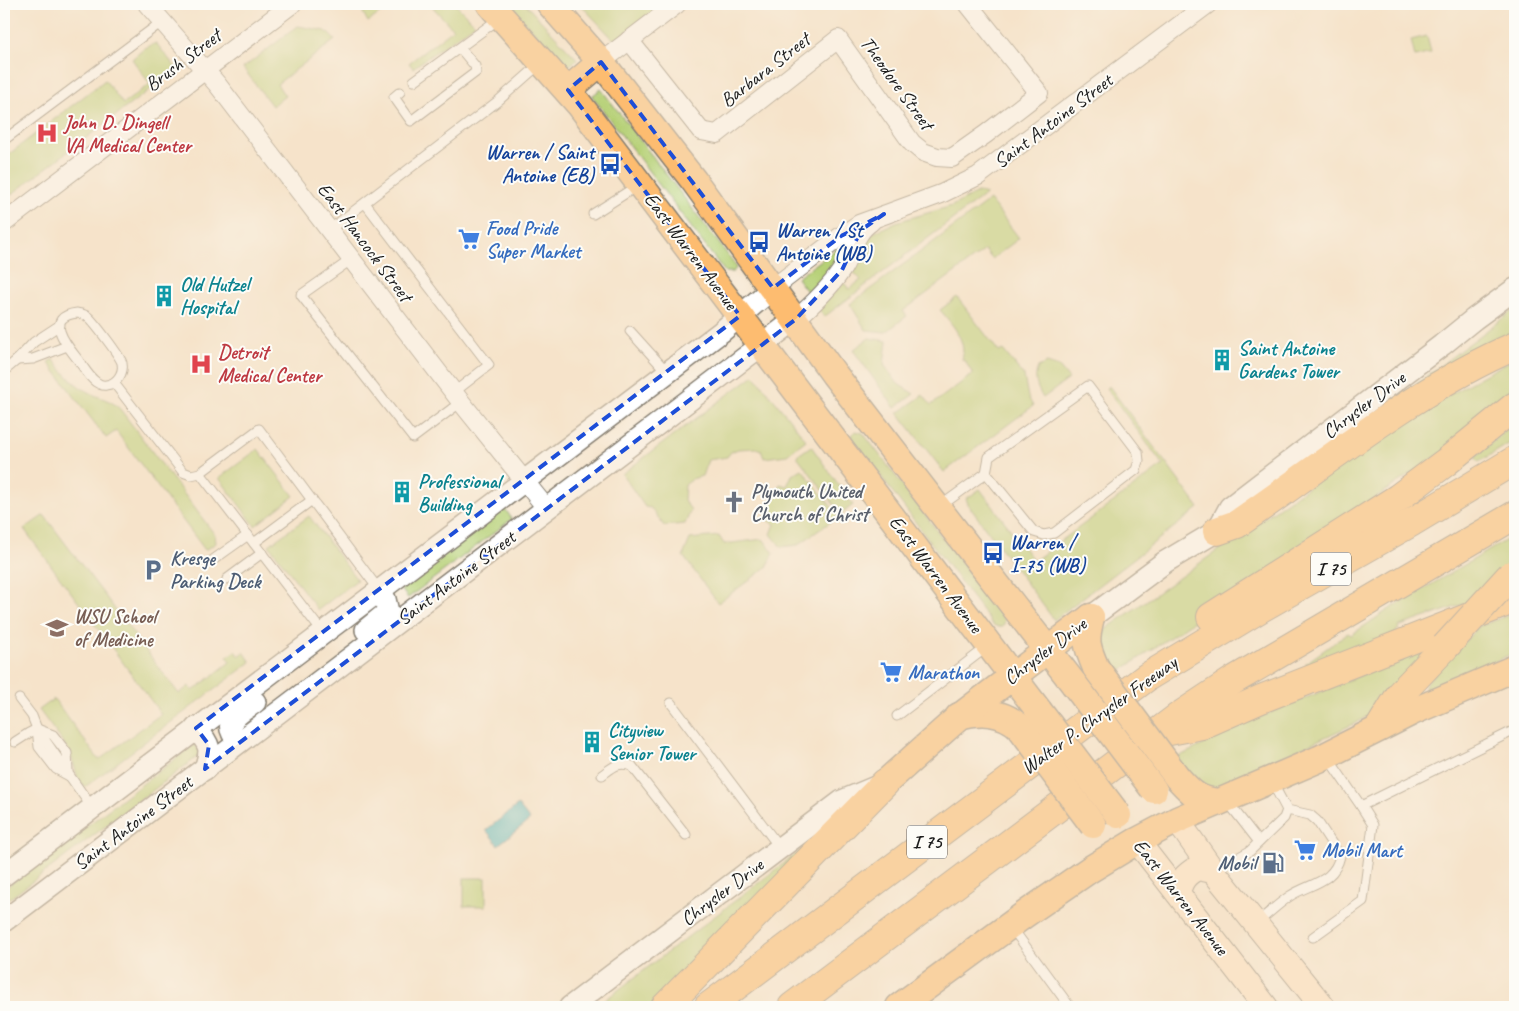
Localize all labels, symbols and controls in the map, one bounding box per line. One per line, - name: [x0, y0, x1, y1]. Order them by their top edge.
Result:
- street label: Brush Street: [140, 21, 229, 97]
- street label: Barbara Street: [715, 25, 817, 113]
- street label: Theodore Street: [855, 31, 941, 137]
- street label: Saint Antoine Street: [989, 67, 1119, 174]
- place label: John D. Dingell VA Medical Center: [62, 110, 194, 158]
- hospital icon: John D. Dingell VA Medical Center: [34, 120, 60, 146]
- place label: Warren / Saint Antoine (EB): [486, 140, 596, 188]
- bus stop icon: Warren / Saint Antoine (EB): [597, 151, 623, 177]
- street label: East Hancock Street: [312, 177, 420, 309]
- street label: East Warren Avenue: [639, 187, 744, 316]
- place label: Food Pride Super Market: [486, 216, 583, 264]
- place label: Warren / St Antoine (WB): [776, 218, 873, 266]
- supermarket icon: Food Pride Super Market: [456, 226, 482, 252]
- bus stop icon: Warren / St Antoine (WB): [746, 229, 772, 255]
- place label: Old Hutzel Hospital: [180, 272, 252, 320]
- building icon: Old Hutzel Hospital: [151, 283, 177, 309]
- place label: Saint Antoine Gardens Tower: [1238, 336, 1342, 384]
- place label: Detroit Medical Center: [218, 340, 324, 388]
- building icon: Saint Antoine Gardens Tower: [1209, 347, 1235, 373]
- hospital icon: Detroit Medical Center: [188, 351, 214, 377]
- street label: Chrysler Drive: [1318, 365, 1412, 444]
- place label: Professional Building: [418, 469, 504, 517]
- building icon: Professional Building: [389, 479, 415, 505]
- place label: Plymouth United Church of Christ: [751, 479, 872, 527]
- church icon: Plymouth United Church of Christ: [721, 489, 747, 515]
- street label: East Warren Avenue: [884, 510, 989, 639]
- street label: Saint Antoine Street: [392, 524, 522, 631]
- place label: Warren / I-75 (WB): [1010, 530, 1087, 578]
- bus stop icon: Warren / I-75 (WB): [980, 540, 1006, 566]
- place label: Kresge Parking Deck: [170, 546, 262, 594]
- road number: I 75: [1311, 552, 1351, 586]
- parking icon: Kresge Parking Deck: [140, 557, 166, 583]
- place label: WSU School of Medicine: [74, 604, 159, 652]
- street label: Chrysler Drive: [999, 611, 1093, 690]
- school or university icon: WSU School of Medicine: [44, 615, 70, 641]
- street label: Walter P. Chrysler Freeway: [1016, 649, 1183, 780]
- supermarket icon: Marathon: [878, 659, 904, 685]
- place label: Marathon: [908, 660, 980, 685]
- place label: Cityview Senior Tower: [608, 718, 698, 766]
- building icon: Cityview Senior Tower: [579, 729, 605, 755]
- street label: Saint Antoine Street: [69, 769, 199, 876]
- road number: I 75: [907, 826, 947, 859]
- street label: East Warren Avenue: [1128, 834, 1235, 961]
- supermarket icon: Mobil Mart: [1292, 837, 1318, 863]
- place label: Mobil Mart: [1322, 838, 1404, 863]
- fuel station icon: Mobil: [1260, 850, 1286, 876]
- place label: Mobil: [1218, 851, 1259, 876]
- street label: Chrysler Drive: [676, 852, 770, 931]

